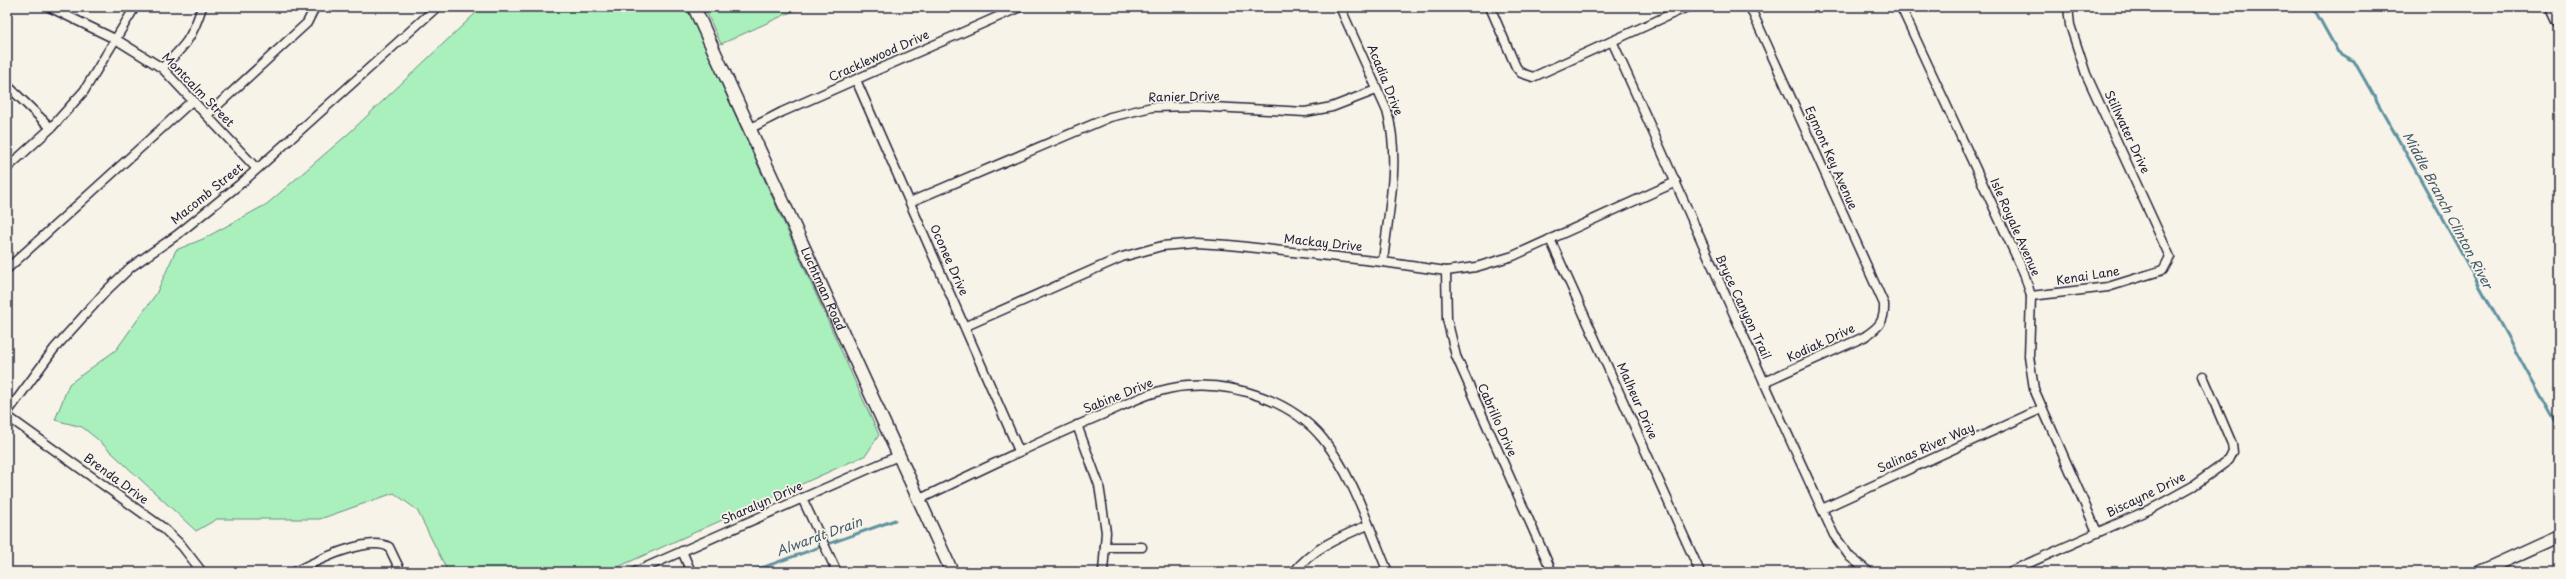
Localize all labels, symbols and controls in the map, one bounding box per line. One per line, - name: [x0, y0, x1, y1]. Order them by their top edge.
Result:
- street label: Cracklewood Drive: [825, 25, 932, 85]
- street label: Acadia Drive: [1363, 41, 1408, 118]
- street label: Montcalm Street: [158, 48, 239, 131]
- street label: Ranier Drive: [1148, 86, 1220, 106]
- street label: Stillwater Drive: [2101, 87, 2155, 176]
- street label: Egmont Key Avenue: [1801, 103, 1863, 213]
- water label: Middle Branch Clinton River: [2399, 128, 2499, 294]
- street label: Macomb Street: [166, 158, 247, 228]
- street label: Isle Royale Avenue: [1986, 175, 2046, 278]
- street label: Oconee Drive: [926, 221, 974, 298]
- street label: Mackay Drive: [1283, 229, 1363, 255]
- street label: Luchtman Road: [797, 244, 851, 333]
- street label: Bryce Canyon Trail: [1712, 251, 1776, 362]
- street label: Kenai Lane: [2055, 261, 2121, 289]
- street label: Kodiak Drive: [1784, 318, 1857, 366]
- street label: Malheur Drive: [1613, 359, 1663, 442]
- street label: Sabine Drive: [1080, 373, 1155, 417]
- street label: Cabrillo Drive: [1474, 380, 1522, 459]
- street label: Salinas River Way: [1874, 418, 1977, 477]
- street label: Brenda Drive: [80, 448, 153, 508]
- street label: Biscayne Drive: [2103, 467, 2188, 521]
- street label: Sharalyn Drive: [718, 476, 805, 528]
- water label: Alwardt Drain: [773, 511, 866, 560]

